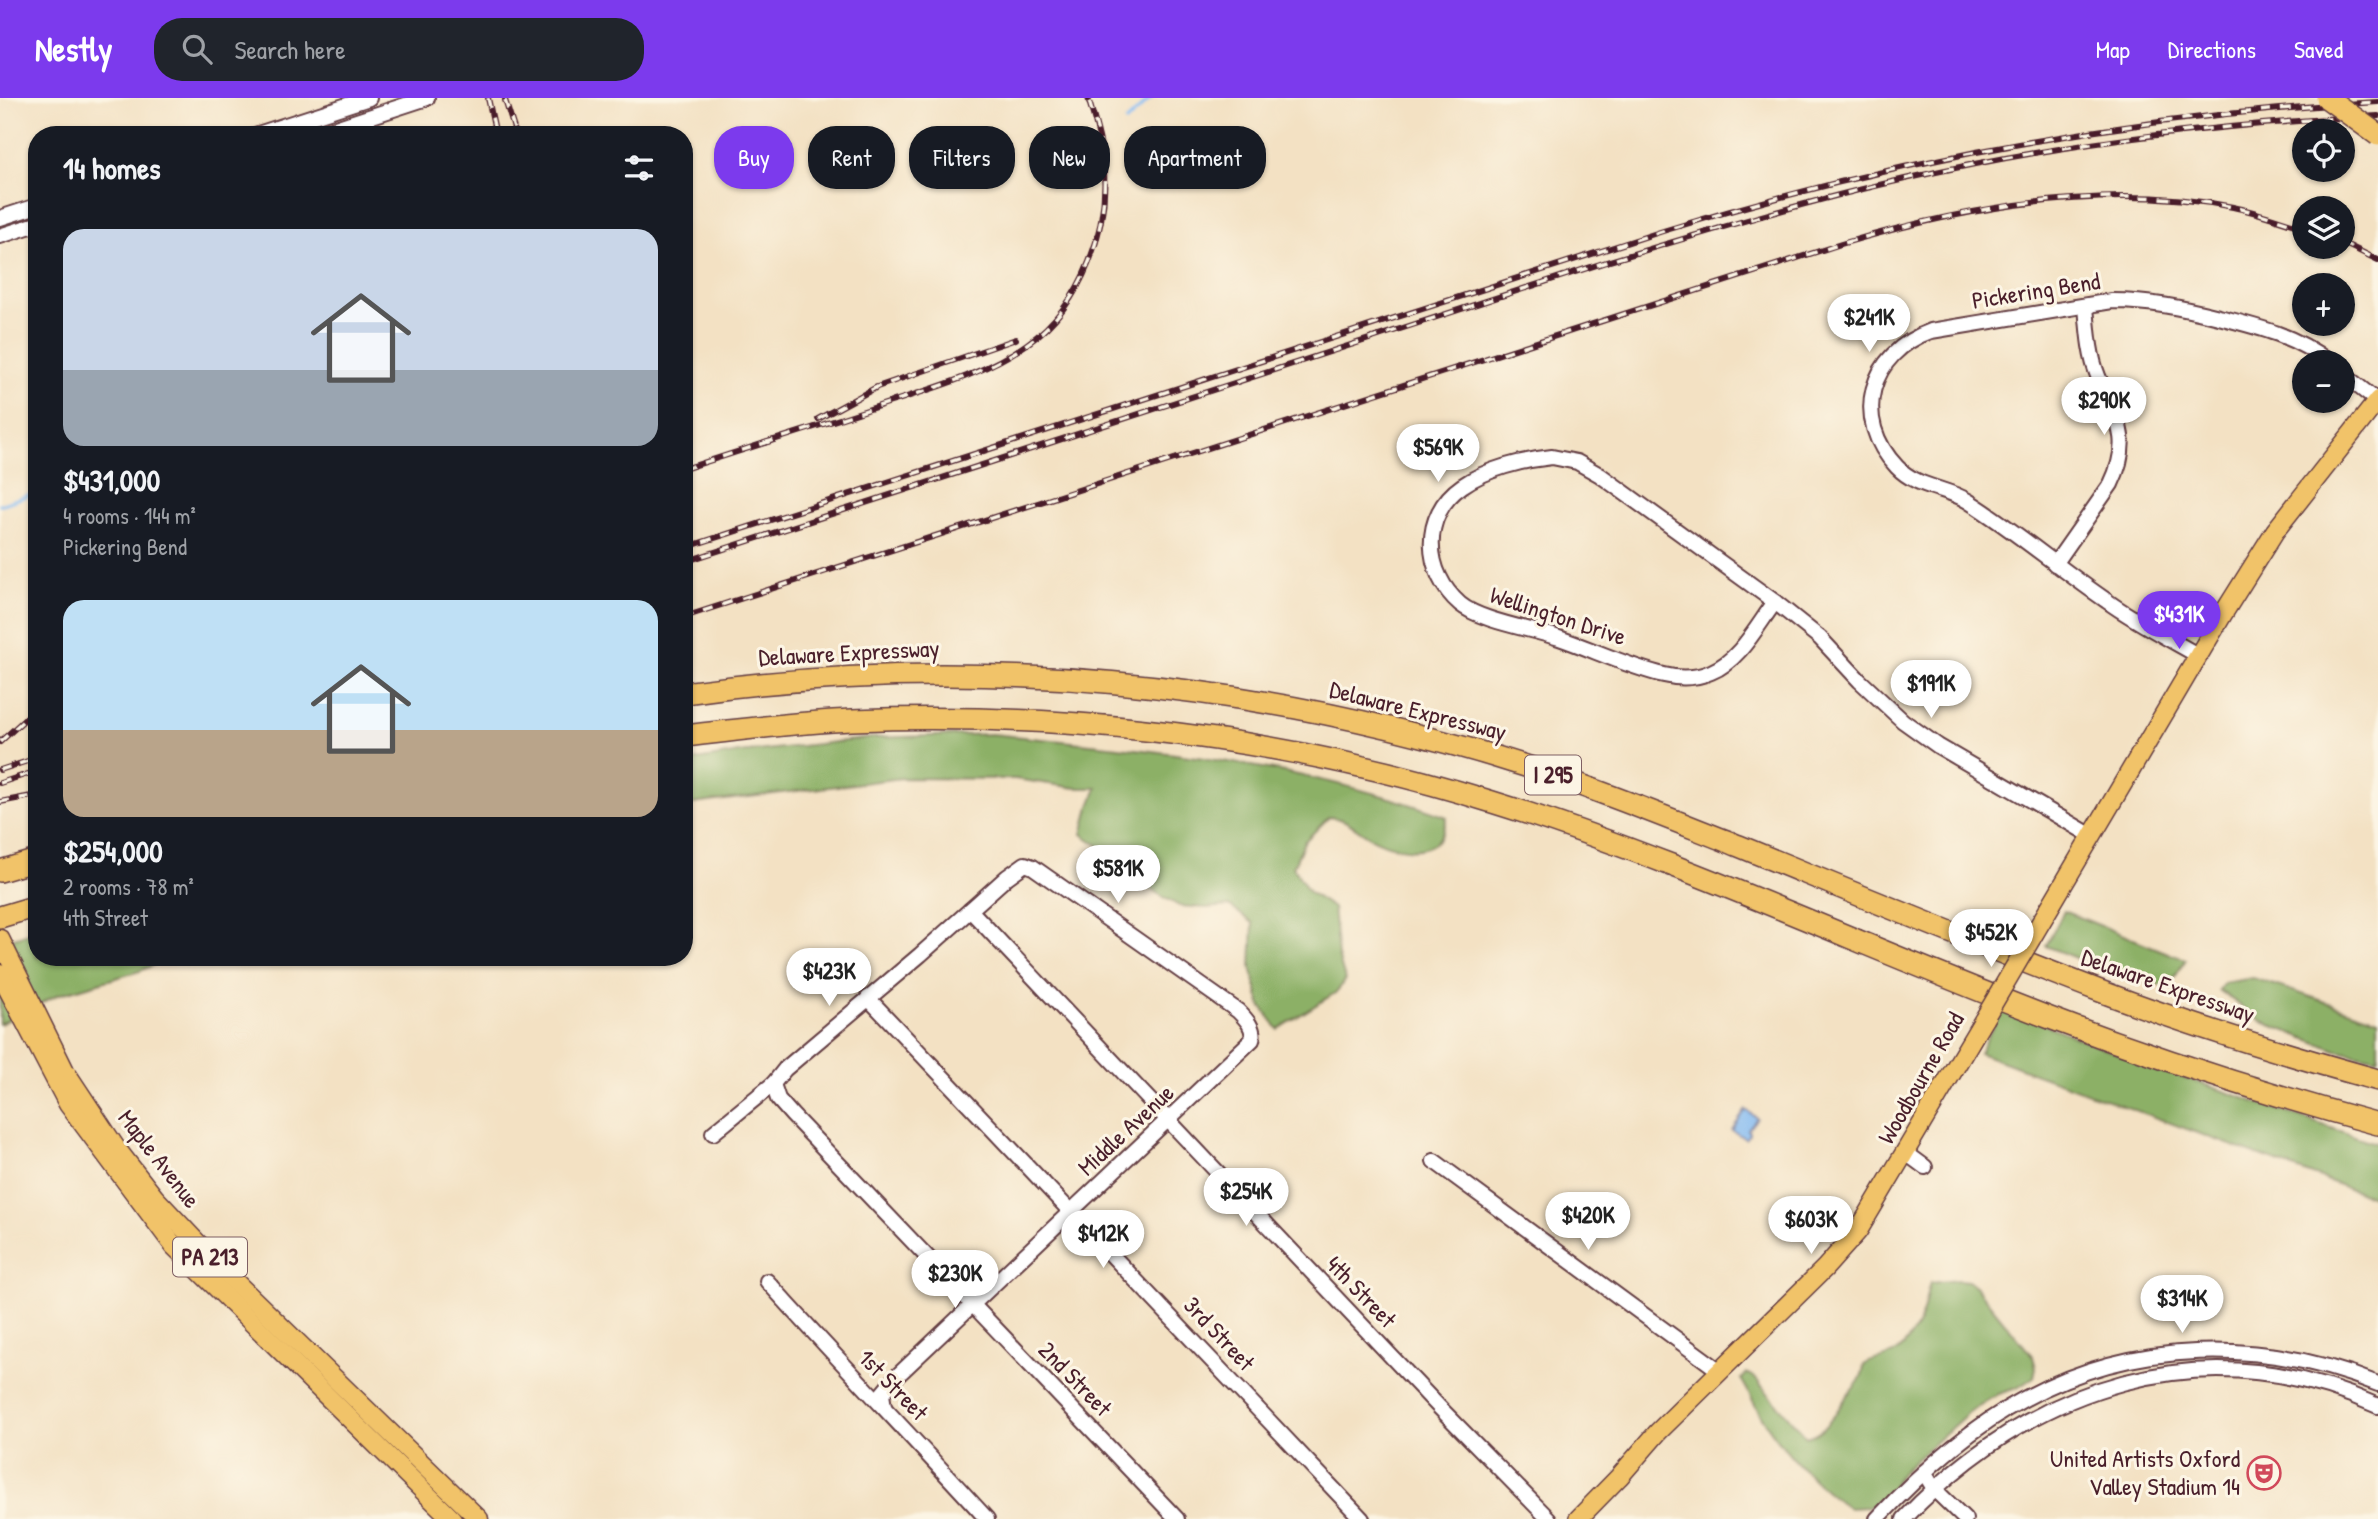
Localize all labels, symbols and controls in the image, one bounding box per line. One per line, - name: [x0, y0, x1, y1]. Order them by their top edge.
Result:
- search box: [154, 18, 644, 81]
- text: Nestly: [35, 27, 112, 71]
- icon: search: [178, 30, 216, 68]
- text: Search here: [234, 32, 346, 67]
- text: Map: [2096, 33, 2130, 65]
- text: Directions: [2168, 33, 2256, 65]
- text: Saved: [2294, 33, 2343, 65]
- map controls: [2292, 119, 2355, 413]
- button: locate: [2292, 119, 2355, 182]
- chip: Buy: [714, 126, 794, 189]
- chip: Rent: [808, 126, 895, 189]
- chip: Filters: [909, 126, 1015, 189]
- chip: New: [1029, 126, 1110, 189]
- chip: Apartment: [1124, 126, 1266, 189]
- text: 14 homes: [63, 148, 161, 188]
- icon: filters: [620, 149, 658, 187]
- button: layers: [2292, 196, 2355, 259]
- street label: Pickering Bend: [1969, 264, 2102, 316]
- button: +: [2292, 273, 2355, 336]
- icon: home: [298, 275, 424, 401]
- pin: $241K: [1820, 294, 1918, 354]
- text: $241K: [1843, 301, 1895, 332]
- button: −: [2292, 350, 2355, 413]
- pin: $290K: [2055, 378, 2153, 437]
- text: $290K: [2077, 384, 2131, 415]
- pin: $569K: [1389, 424, 1487, 484]
- text: $569K: [1412, 431, 1464, 462]
- text: $431,000: [63, 460, 160, 500]
- text: 4 rooms · 144 m²: [63, 500, 196, 531]
- text: Pickering Bend: [63, 531, 187, 562]
- street label: Wellington Drive: [1486, 578, 1631, 652]
- pin: $431K: [2130, 592, 2228, 651]
- text: $431K: [2154, 598, 2204, 629]
- street label: Delaware Expressway: [758, 631, 940, 673]
- icon: home: [298, 646, 424, 772]
- pin: $191K: [1882, 660, 1980, 720]
- text: $191K: [1907, 667, 1955, 698]
- street label: Delaware Expressway: [1326, 673, 1510, 747]
- road number: I 295: [1525, 755, 1581, 794]
- text: $254,000: [63, 831, 163, 871]
- pin: $581K: [1069, 846, 1167, 905]
- text: $581K: [1092, 852, 1144, 883]
- text: 2 rooms · 78 m²: [63, 871, 194, 902]
- text: 4th Street: [63, 902, 148, 933]
- pin: $452K: [1942, 910, 2040, 969]
- text: $452K: [1965, 916, 2017, 947]
- street label: Delaware Expressway: [2077, 940, 2259, 1030]
- pin: $423K: [780, 948, 878, 1008]
- text: $423K: [802, 955, 856, 986]
- street label: Woodbourne Road: [1869, 1006, 1971, 1149]
- street label: Middle Avenue: [1070, 1076, 1181, 1182]
- street label: Maple Avenue: [111, 1103, 208, 1214]
- pin: $254K: [1197, 1168, 1295, 1228]
- text: $254K: [1220, 1175, 1272, 1206]
- pin: $420K: [1539, 1192, 1637, 1252]
- pin: $603K: [1762, 1196, 1860, 1256]
- text: $420K: [1561, 1199, 1615, 1230]
- text: $603K: [1784, 1203, 1838, 1234]
- pin: $412K: [1054, 1210, 1152, 1270]
- text: $412K: [1077, 1217, 1129, 1248]
- road number: PA 213: [173, 1238, 247, 1276]
- street label: 4th Street: [1319, 1248, 1405, 1335]
- pin: $230K: [906, 1250, 1004, 1310]
- text: $230K: [927, 1257, 983, 1288]
- pin: $314K: [2133, 1276, 2231, 1335]
- text: $314K: [2157, 1282, 2207, 1313]
- street label: 3rd Street: [1177, 1289, 1263, 1378]
- street label: 2nd Street: [1032, 1334, 1120, 1423]
- street label: 1st Street: [852, 1342, 936, 1427]
- place label: United Artists Oxford Valley Stadium 14: [2050, 1442, 2240, 1502]
- theatre icon: United Artists Oxford Valley Stadium 14: [2245, 1454, 2283, 1492]

